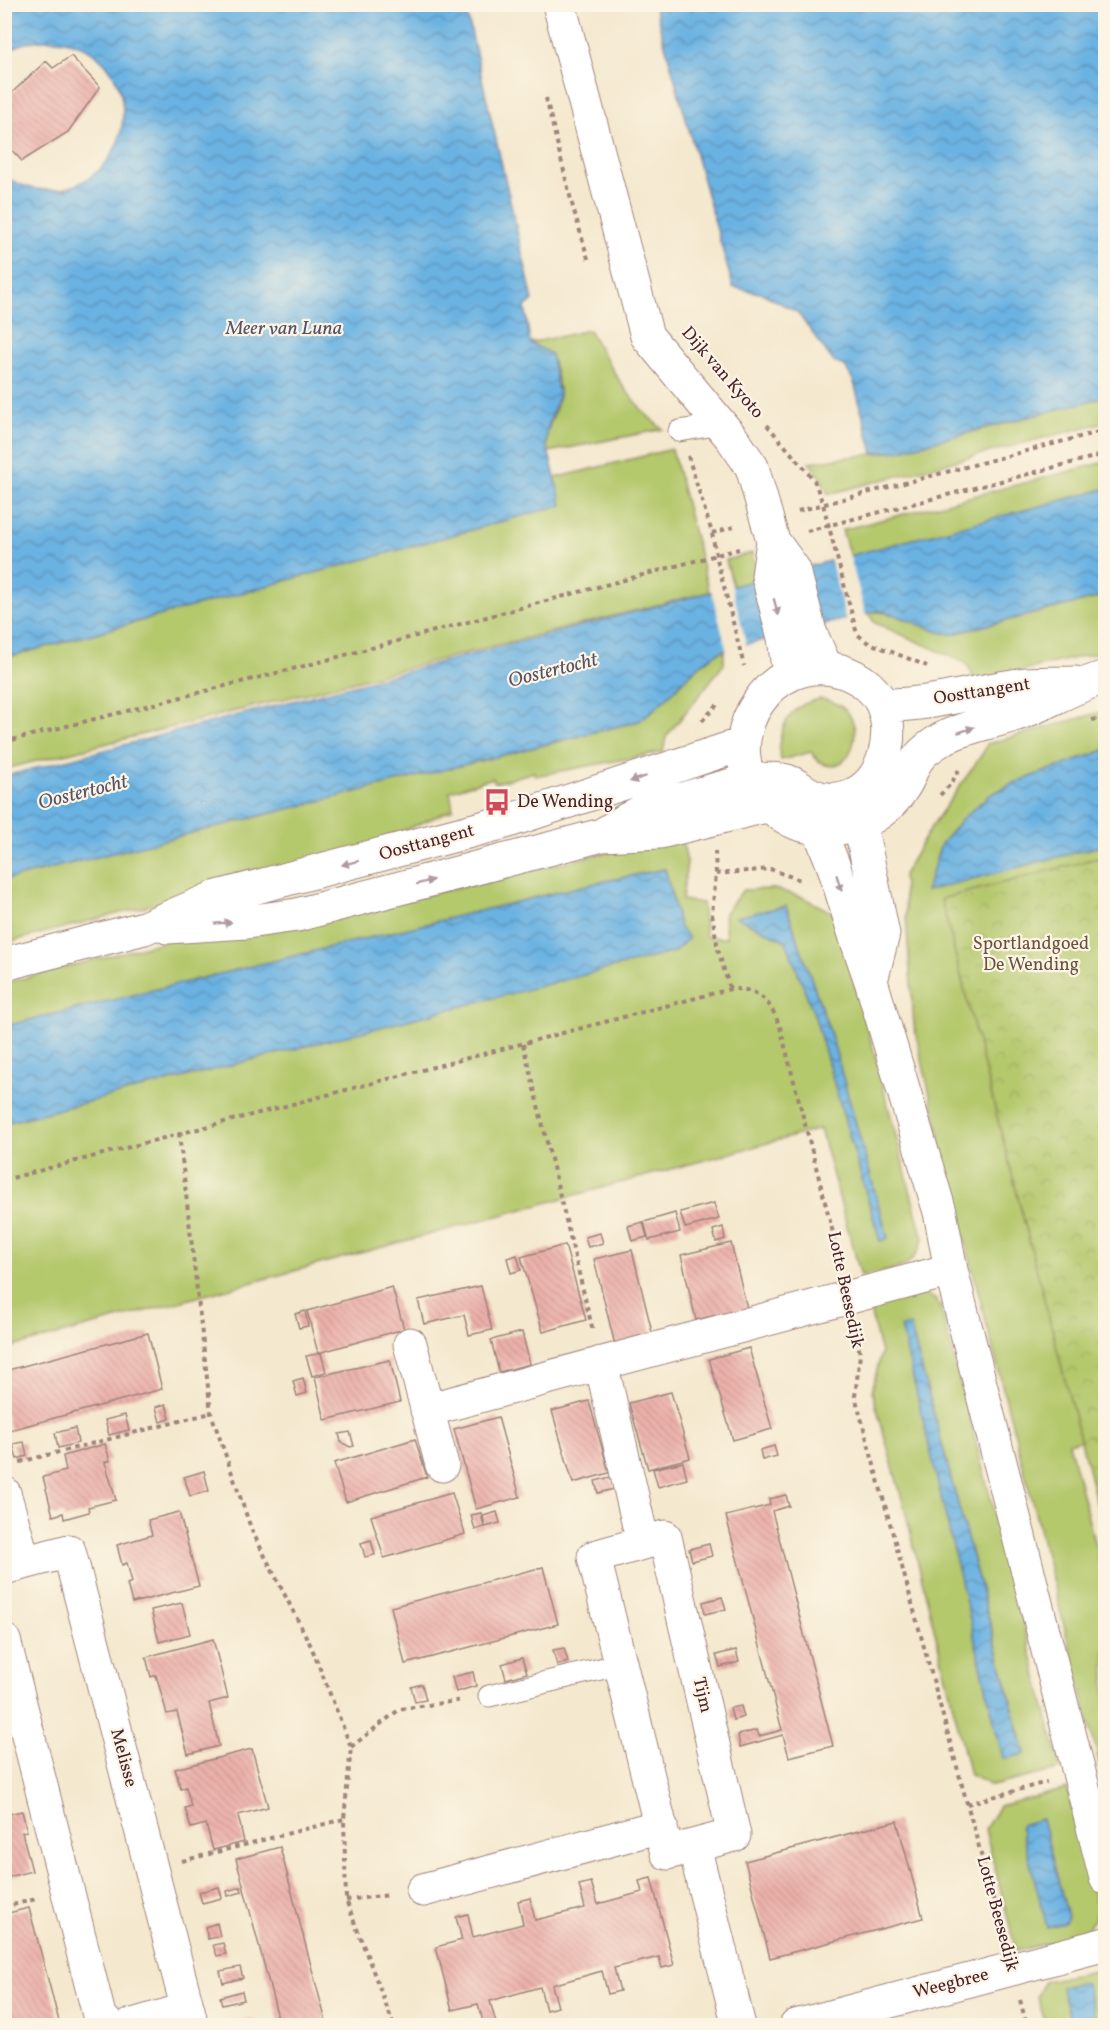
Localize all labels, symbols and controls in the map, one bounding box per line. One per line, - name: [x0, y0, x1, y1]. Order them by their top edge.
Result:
- water label: Meer van Luna: [225, 315, 342, 343]
- street label: Dijk van Kyoto: [675, 321, 769, 425]
- one-way arrow: [772, 598, 782, 616]
- water label: Oostertocht: [505, 646, 601, 696]
- street label: Oosttangent: [932, 672, 1032, 712]
- one-way arrow: [957, 724, 975, 734]
- water label: Oostertocht: [35, 768, 131, 818]
- one-way arrow: [629, 775, 647, 784]
- bus stop icon: De Wending: [482, 787, 512, 817]
- place label: De Wending: [517, 790, 613, 815]
- street label: Oosttangent: [377, 818, 477, 868]
- one-way arrow: [341, 858, 359, 868]
- one-way arrow: [835, 875, 844, 893]
- one-way arrow: [416, 876, 434, 886]
- one-way arrow: [214, 918, 233, 928]
- park label: Sportlandgoed De Wending: [973, 932, 1089, 978]
- street label: Lotte Beesedijk: [820, 1229, 870, 1351]
- street label: Tijm: [686, 1675, 718, 1715]
- street label: Melisse: [103, 1726, 143, 1790]
- street label: Lotte Beesedijk: [970, 1853, 1025, 1975]
- street label: Weegbree: [910, 1963, 992, 2005]

